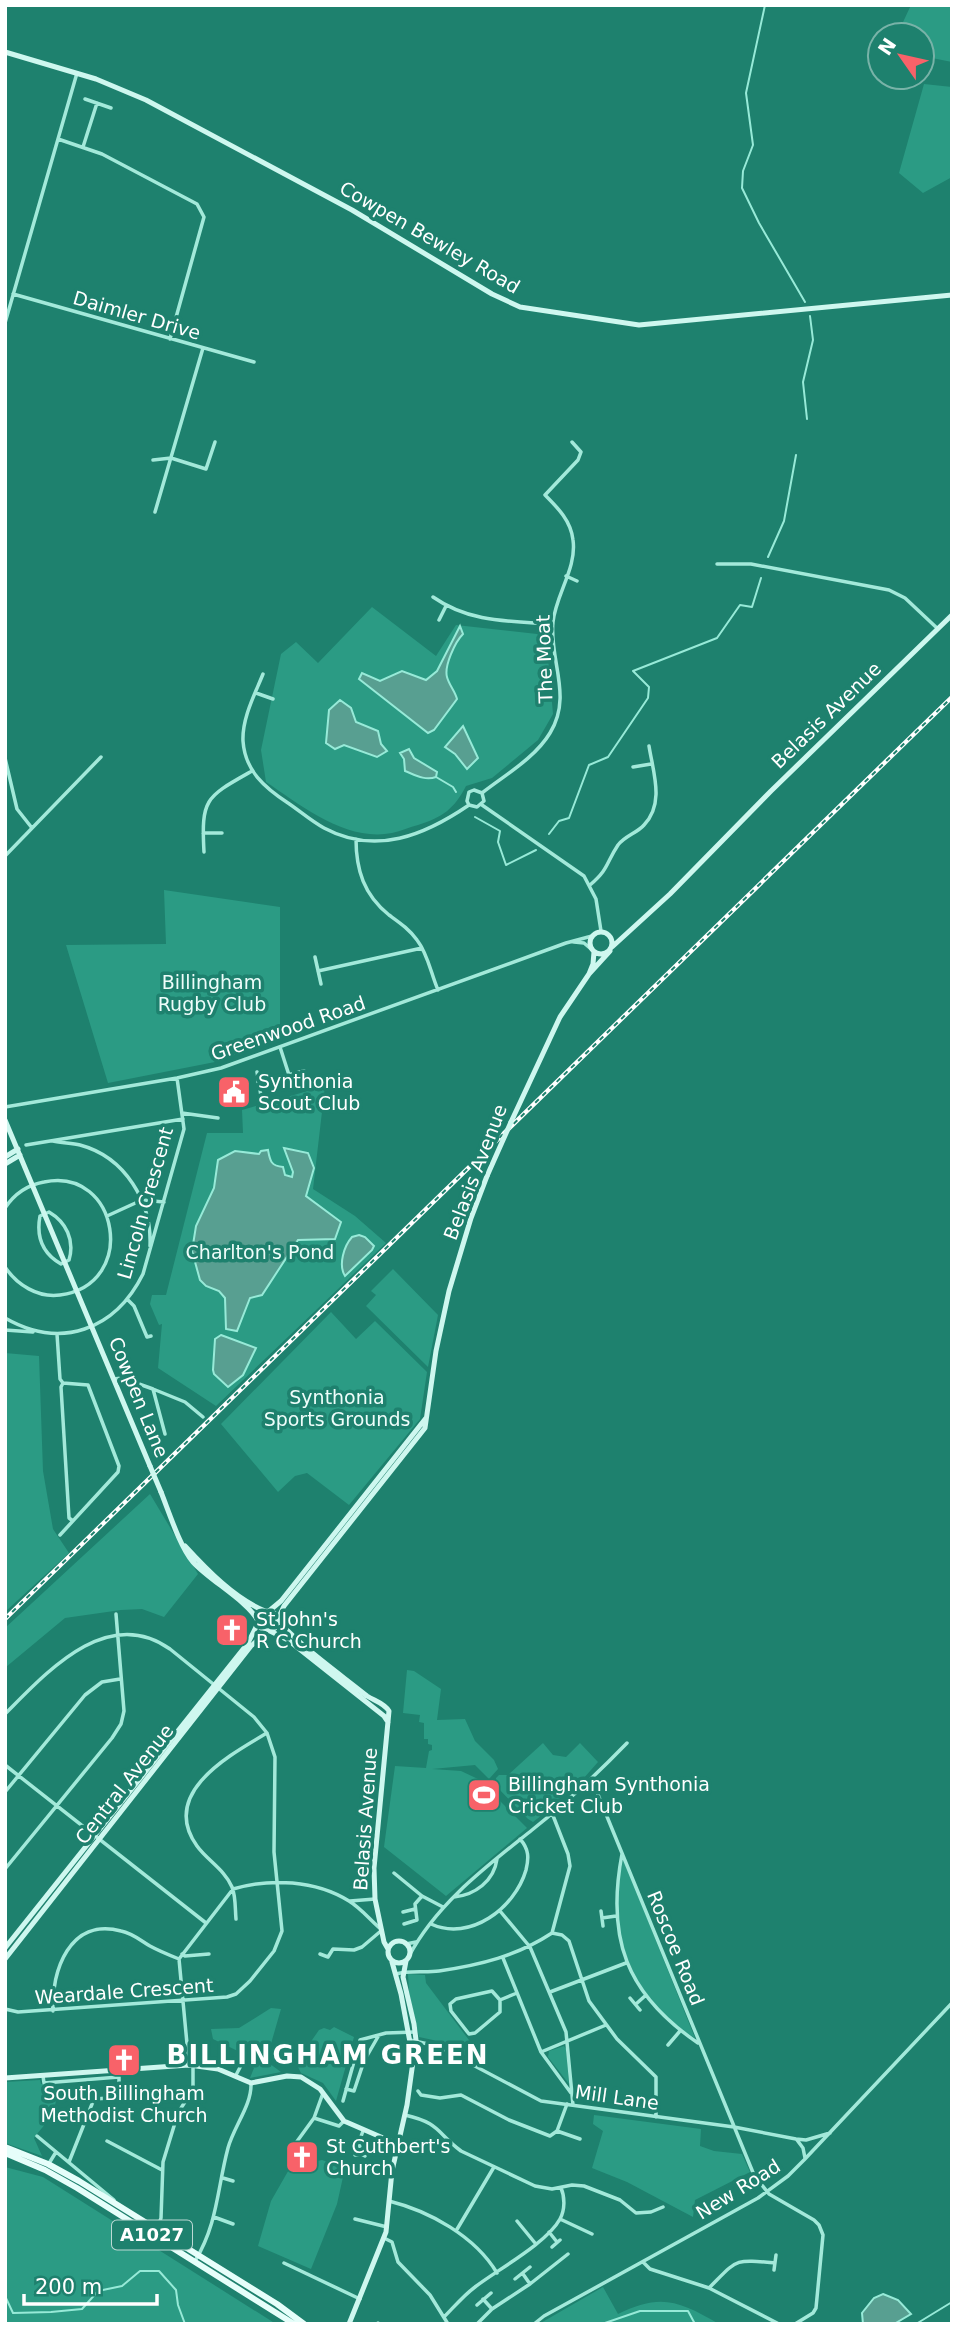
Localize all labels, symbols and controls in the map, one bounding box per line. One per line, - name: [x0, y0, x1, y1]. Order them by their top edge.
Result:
- north arrow: [866, 21, 936, 91]
- text: N: [873, 34, 900, 59]
- street label: Cowpen Bewley Road: [336, 176, 524, 298]
- street label: Daimler Drive: [71, 286, 203, 344]
- street label: The Moat: [531, 614, 557, 705]
- street label: Belasis Avenue: [767, 657, 885, 773]
- park label: Billingham Rugby Club: [158, 971, 266, 1015]
- street label: Greenwood Road: [208, 991, 368, 1065]
- place label: Synthonia Scout Club: [258, 1070, 360, 1114]
- public building icon: Synthonia Scout Club: [215, 1073, 253, 1111]
- street label: Belasis Avenue: [439, 1101, 511, 1243]
- street label: Lincoln Crescent: [113, 1124, 177, 1282]
- park label: Charlton's Pond: [186, 1241, 334, 1263]
- street label: Cowpen Lane: [105, 1333, 173, 1461]
- park label: Synthonia Sports Grounds: [264, 1386, 410, 1430]
- place label: St John's R C Church: [256, 1608, 362, 1652]
- church icon: St John's R C Church: [213, 1611, 251, 1649]
- street label: Central Avenue: [70, 1720, 178, 1848]
- street label: Belasis Avenue: [349, 1747, 381, 1891]
- place label: Billingham Synthonia Cricket Club: [508, 1773, 710, 1817]
- sports icon: Billingham Synthonia Cricket Club: [465, 1776, 503, 1814]
- street label: Roscoe Road: [643, 1888, 709, 2008]
- street label: Weardale Crescent: [34, 1974, 214, 2008]
- district label: BILLINGHAM GREEN: [167, 2040, 489, 2070]
- church icon: South Billingham Methodist Church: [105, 2041, 143, 2079]
- street label: Mill Lane: [574, 2080, 660, 2114]
- place label: South Billingham Methodist Church: [40, 2082, 208, 2126]
- place label: St Cuthbert's Church: [326, 2135, 450, 2179]
- church icon: St Cuthbert's Church: [283, 2138, 321, 2176]
- street label: New Road: [692, 2154, 784, 2224]
- road number: A1027: [112, 2220, 192, 2250]
- scale bar: [24, 2262, 158, 2306]
- text: 200 m: [35, 2275, 102, 2299]

